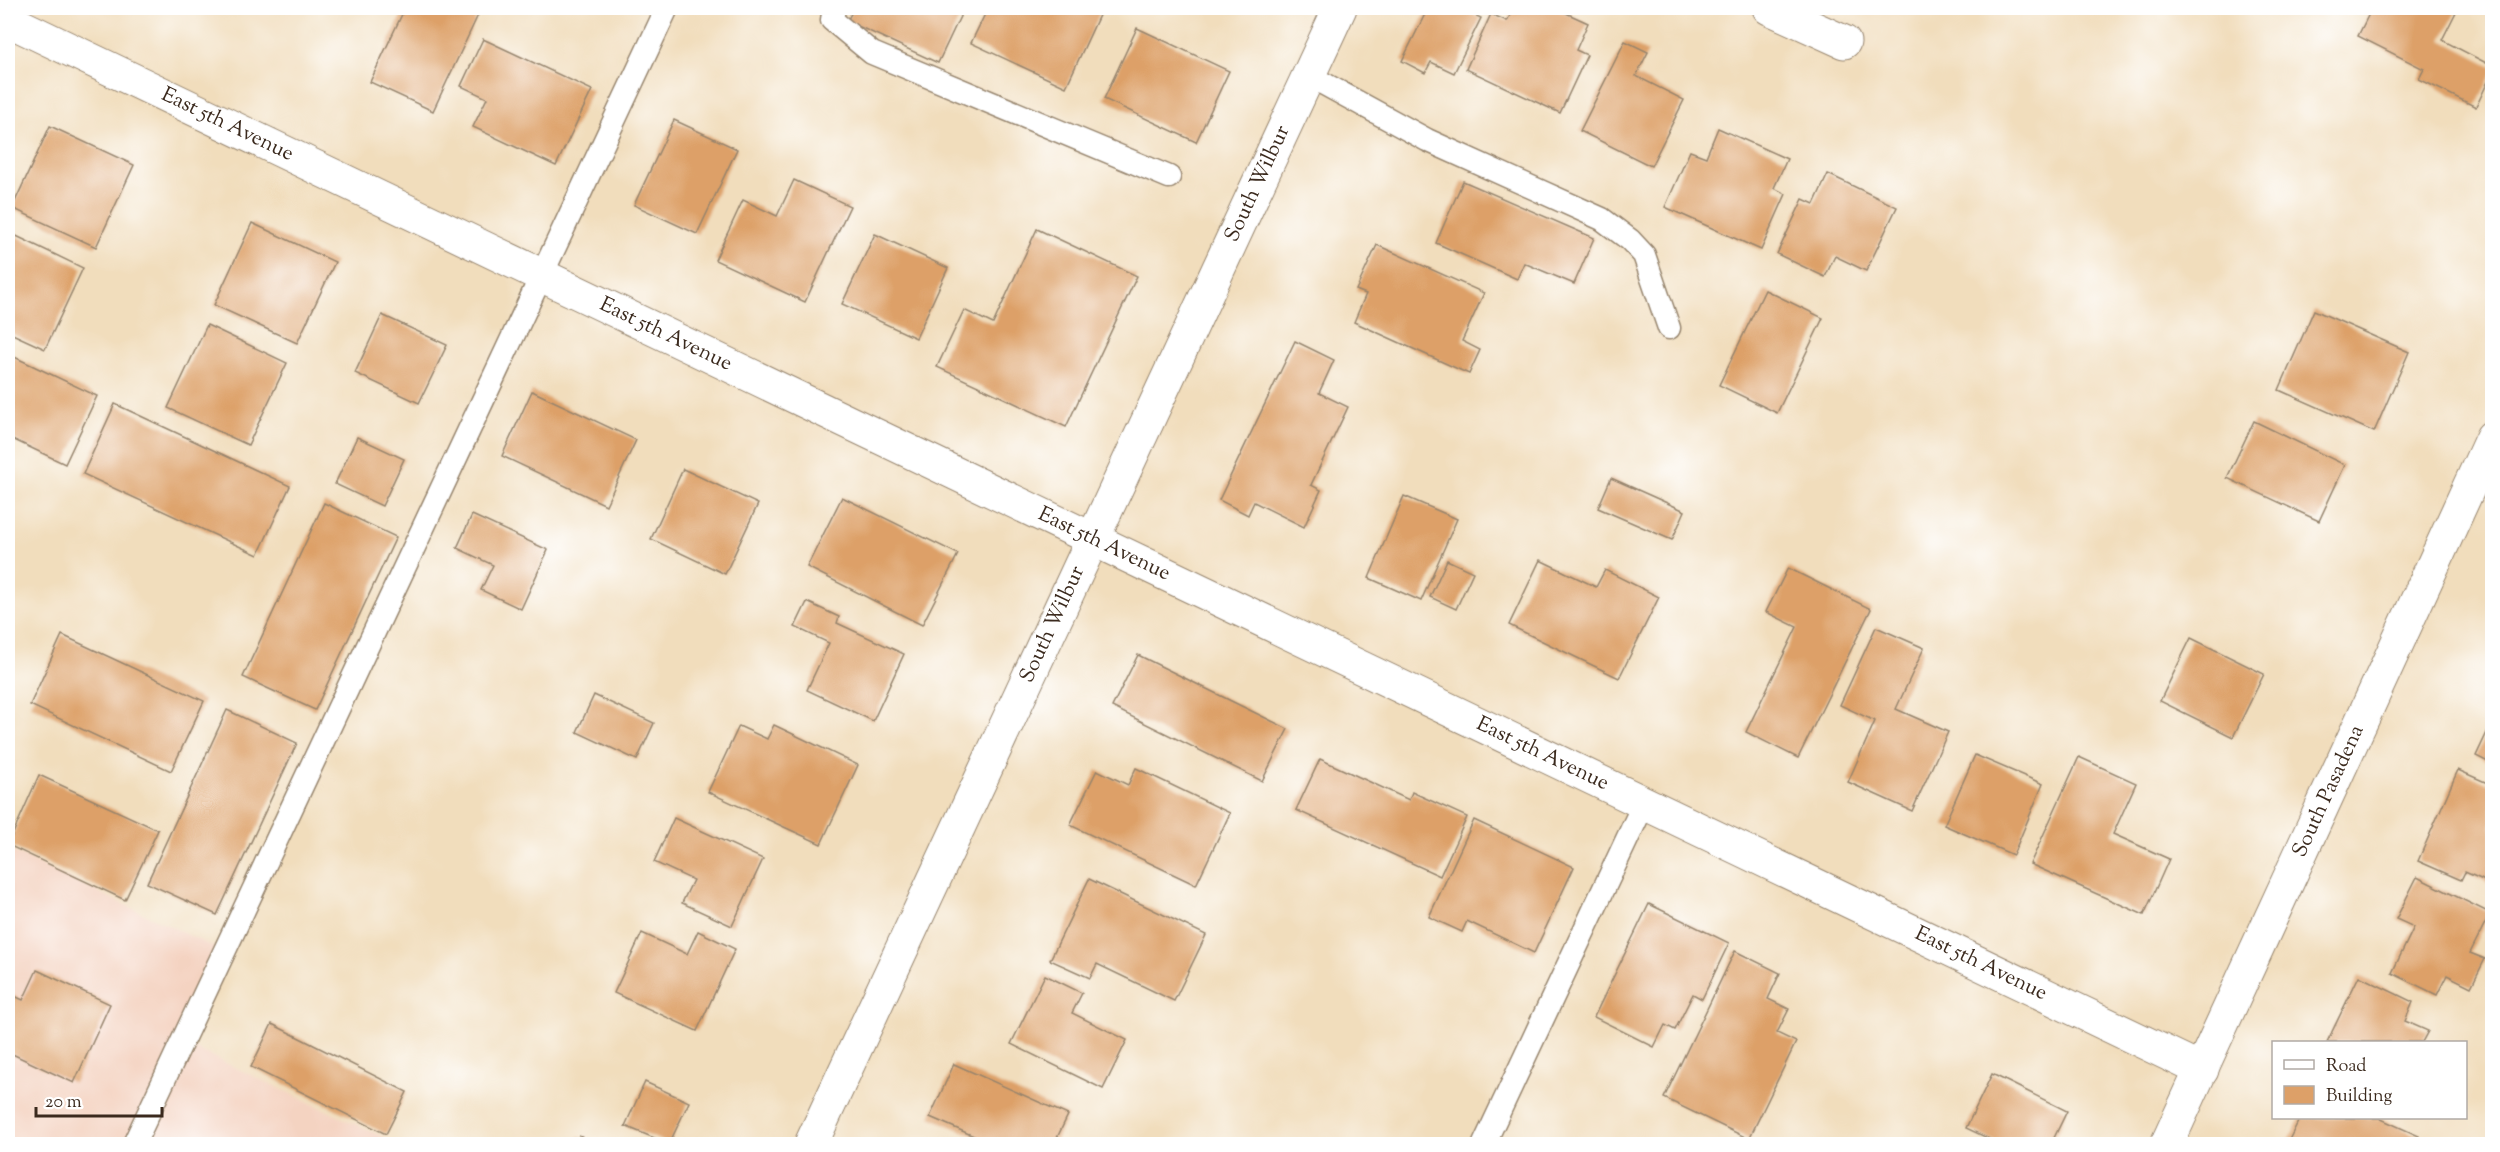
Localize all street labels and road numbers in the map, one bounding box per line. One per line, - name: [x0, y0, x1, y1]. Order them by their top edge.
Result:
- street label: East 5th Avenue: [156, 80, 298, 169]
- street label: South Wilbur: [1218, 121, 1298, 247]
- street label: East 5th Avenue: [594, 290, 737, 379]
- street label: East 5th Avenue: [1033, 500, 1175, 589]
- street label: South Wilbur: [1013, 561, 1093, 688]
- street label: East 5th Avenue: [1471, 710, 1614, 799]
- street label: South Pasadena: [2286, 720, 2373, 863]
- street label: East 5th Avenue: [1909, 920, 2052, 1009]

